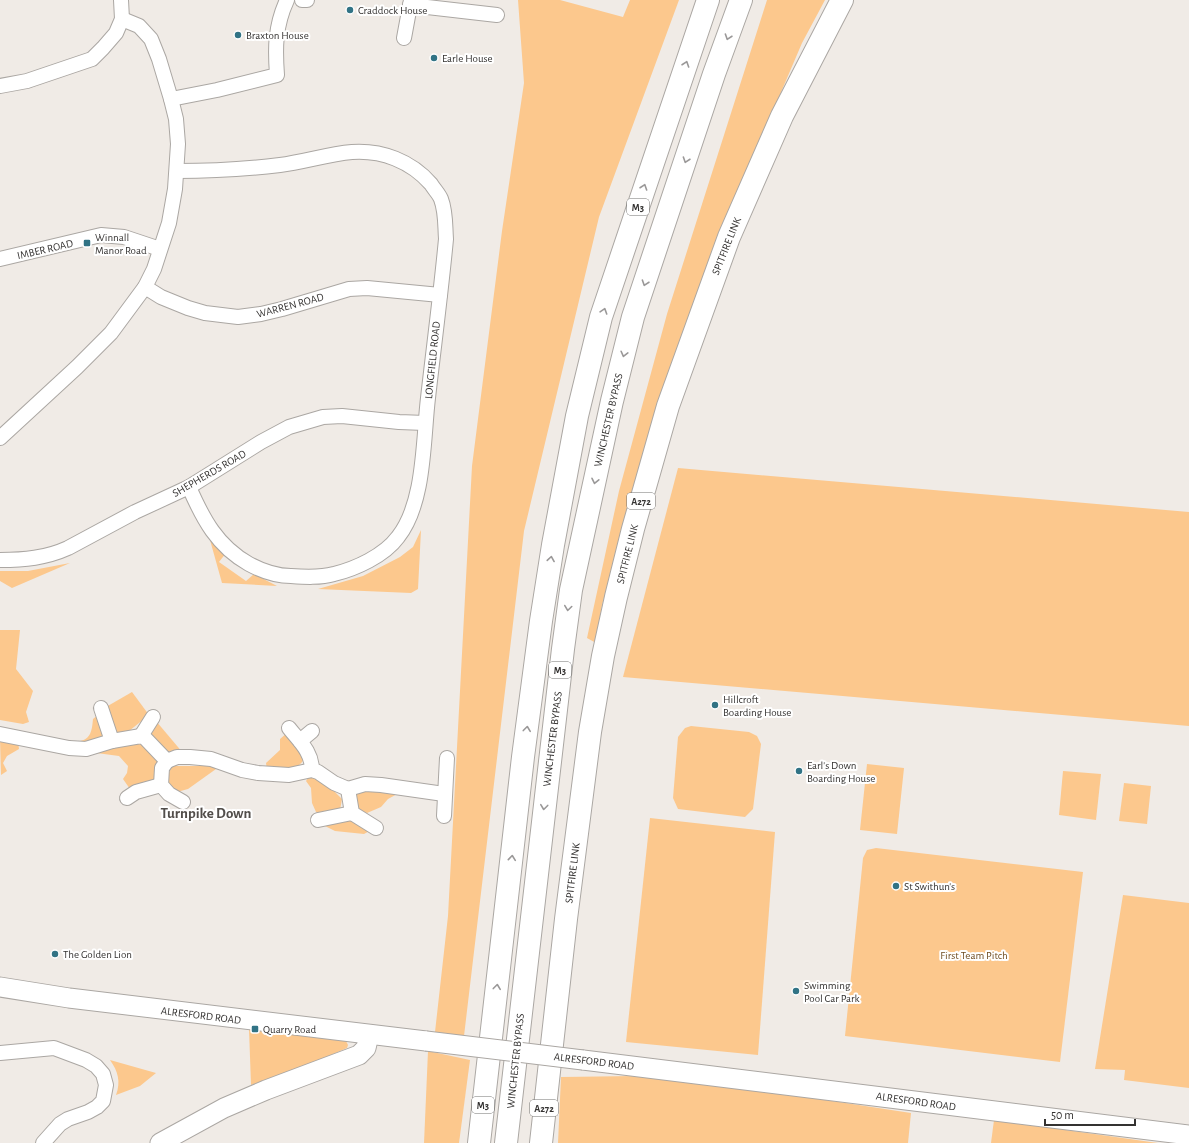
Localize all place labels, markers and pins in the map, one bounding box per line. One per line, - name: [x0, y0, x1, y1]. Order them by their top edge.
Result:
- marker: Craddock House: [345, 5, 355, 15]
- place label: Craddock House: [358, 5, 427, 16]
- marker: Braxton House: [233, 30, 243, 40]
- place label: Braxton House: [246, 30, 309, 41]
- marker: Earle House: [429, 53, 439, 63]
- place label: Earle House: [442, 53, 493, 64]
- place label: Winnall Manor Road: [95, 232, 147, 256]
- marker: Winnall Manor Road: [82, 238, 92, 248]
- place label: Hillcroft Boarding House: [723, 694, 791, 718]
- marker: Hillcroft Boarding House: [710, 700, 720, 710]
- place label: Earl's Down Boarding House: [807, 760, 875, 784]
- marker: Earl's Down Boarding House: [794, 766, 804, 776]
- marker: St Swithun's: [891, 881, 901, 891]
- place label: St Swithun's: [904, 881, 955, 892]
- marker: The Golden Lion: [50, 949, 60, 959]
- place label: The Golden Lion: [63, 949, 132, 960]
- place label: Swimming Pool Car Park: [804, 980, 860, 1004]
- marker: Swimming Pool Car Park: [791, 986, 801, 996]
- marker: Quarry Road: [250, 1024, 260, 1034]
- place label: Quarry Road: [263, 1024, 317, 1035]

